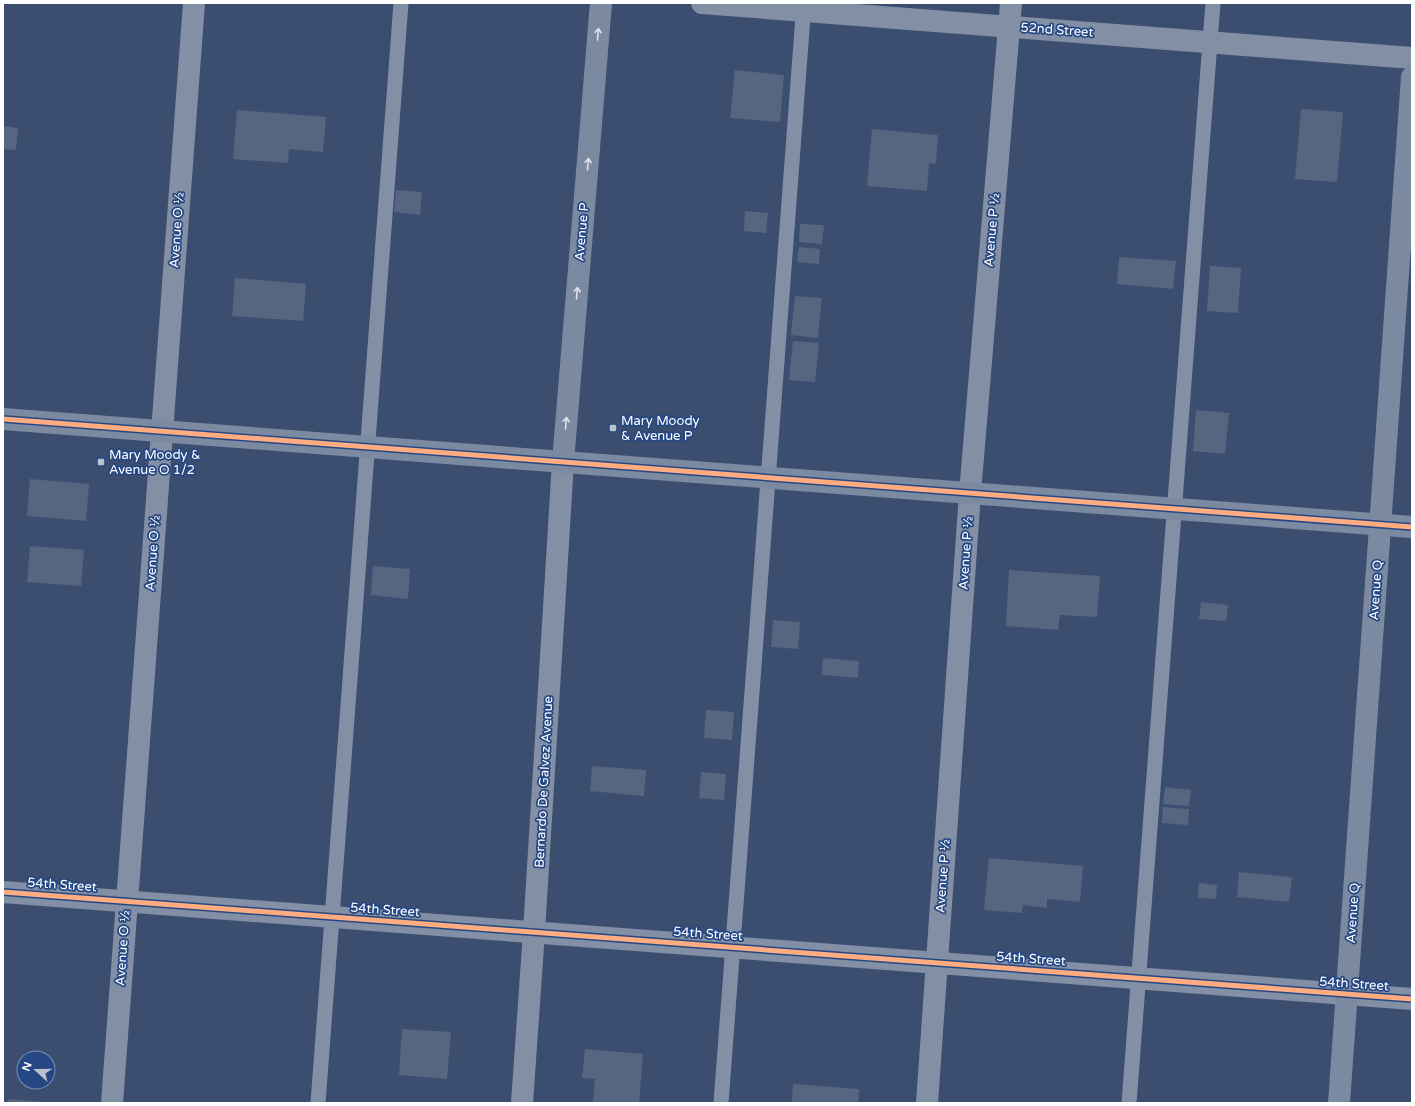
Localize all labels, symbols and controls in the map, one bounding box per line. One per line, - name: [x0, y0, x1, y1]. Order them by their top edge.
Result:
- street label: 52nd Street: [1020, 19, 1094, 41]
- one-way arrow: [595, 28, 602, 41]
- one-way arrow: [584, 158, 591, 171]
- street label: Avenue O ½: [166, 192, 188, 268]
- street label: Avenue P ½: [981, 192, 1003, 268]
- street label: Avenue P: [571, 202, 593, 262]
- one-way arrow: [573, 287, 580, 300]
- place label: Mary Moody & Avenue P: [621, 413, 700, 444]
- one-way arrow: [563, 417, 570, 430]
- marker: Mary Moody & Avenue P: [608, 423, 618, 433]
- place label: Mary Moody & Avenue O 1/2: [109, 447, 200, 478]
- marker: Mary Moody & Avenue O 1/2: [96, 457, 106, 467]
- street label: Avenue O ½: [142, 515, 164, 591]
- street label: Avenue P ½: [955, 515, 977, 591]
- street label: Avenue Q: [1366, 559, 1386, 621]
- street label: Bernardo De Galvez Avenue: [532, 696, 556, 868]
- street label: Avenue P ½: [932, 838, 954, 914]
- street label: 54th Street: [27, 875, 97, 895]
- street label: Avenue Q: [1343, 882, 1363, 944]
- street label: 54th Street: [350, 900, 420, 920]
- street label: Avenue O ½: [112, 910, 134, 986]
- street label: 54th Street: [673, 924, 743, 944]
- street label: 54th Street: [996, 949, 1066, 969]
- street label: 54th Street: [1319, 974, 1389, 994]
- north arrow: [16, 1050, 56, 1090]
- text: N: [19, 1060, 35, 1073]

